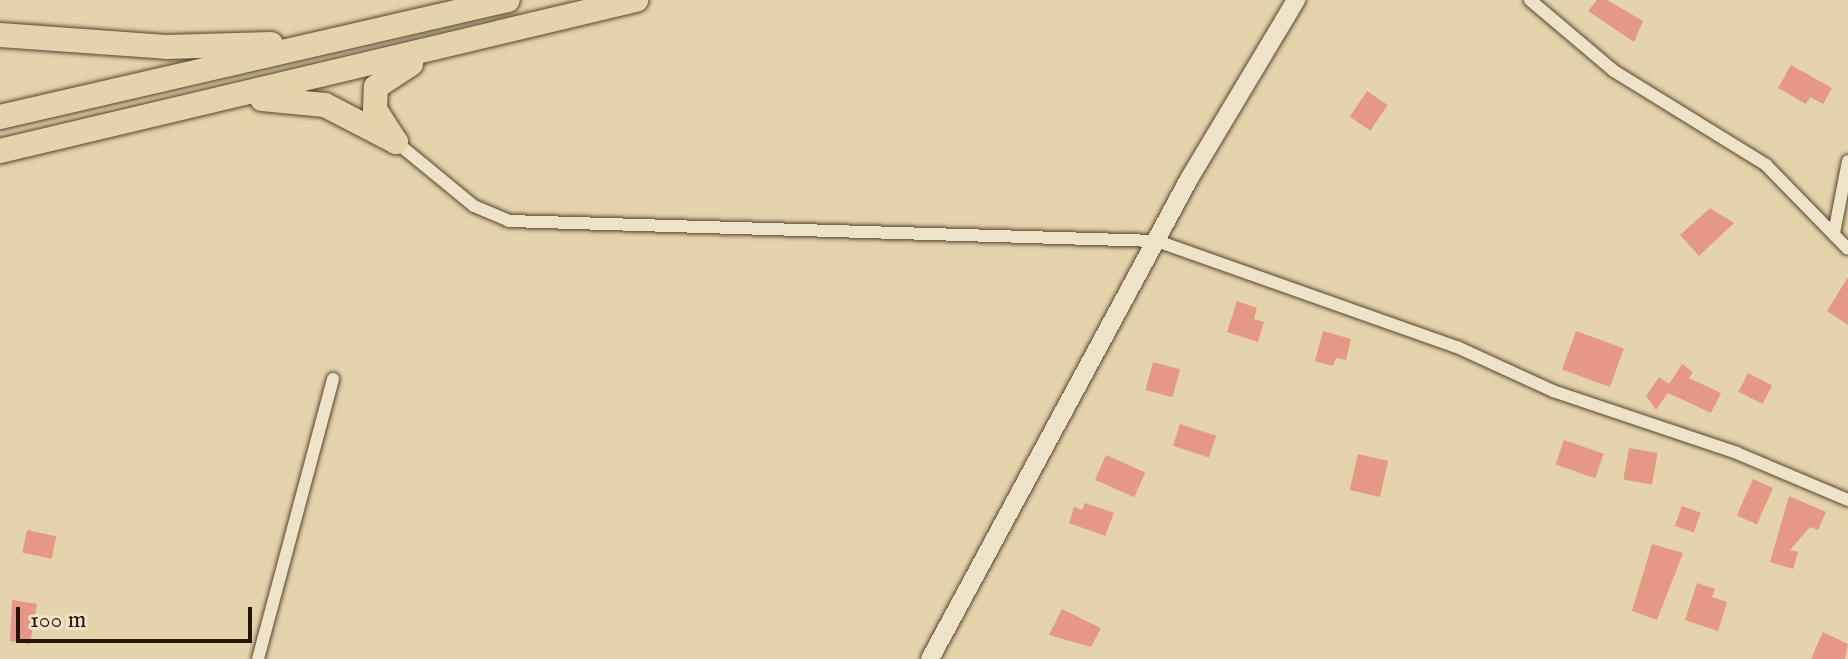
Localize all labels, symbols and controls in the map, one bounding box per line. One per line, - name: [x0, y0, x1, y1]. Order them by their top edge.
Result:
- scale bar: [20, 591, 256, 641]
- text: 100 m: [30, 605, 86, 636]

